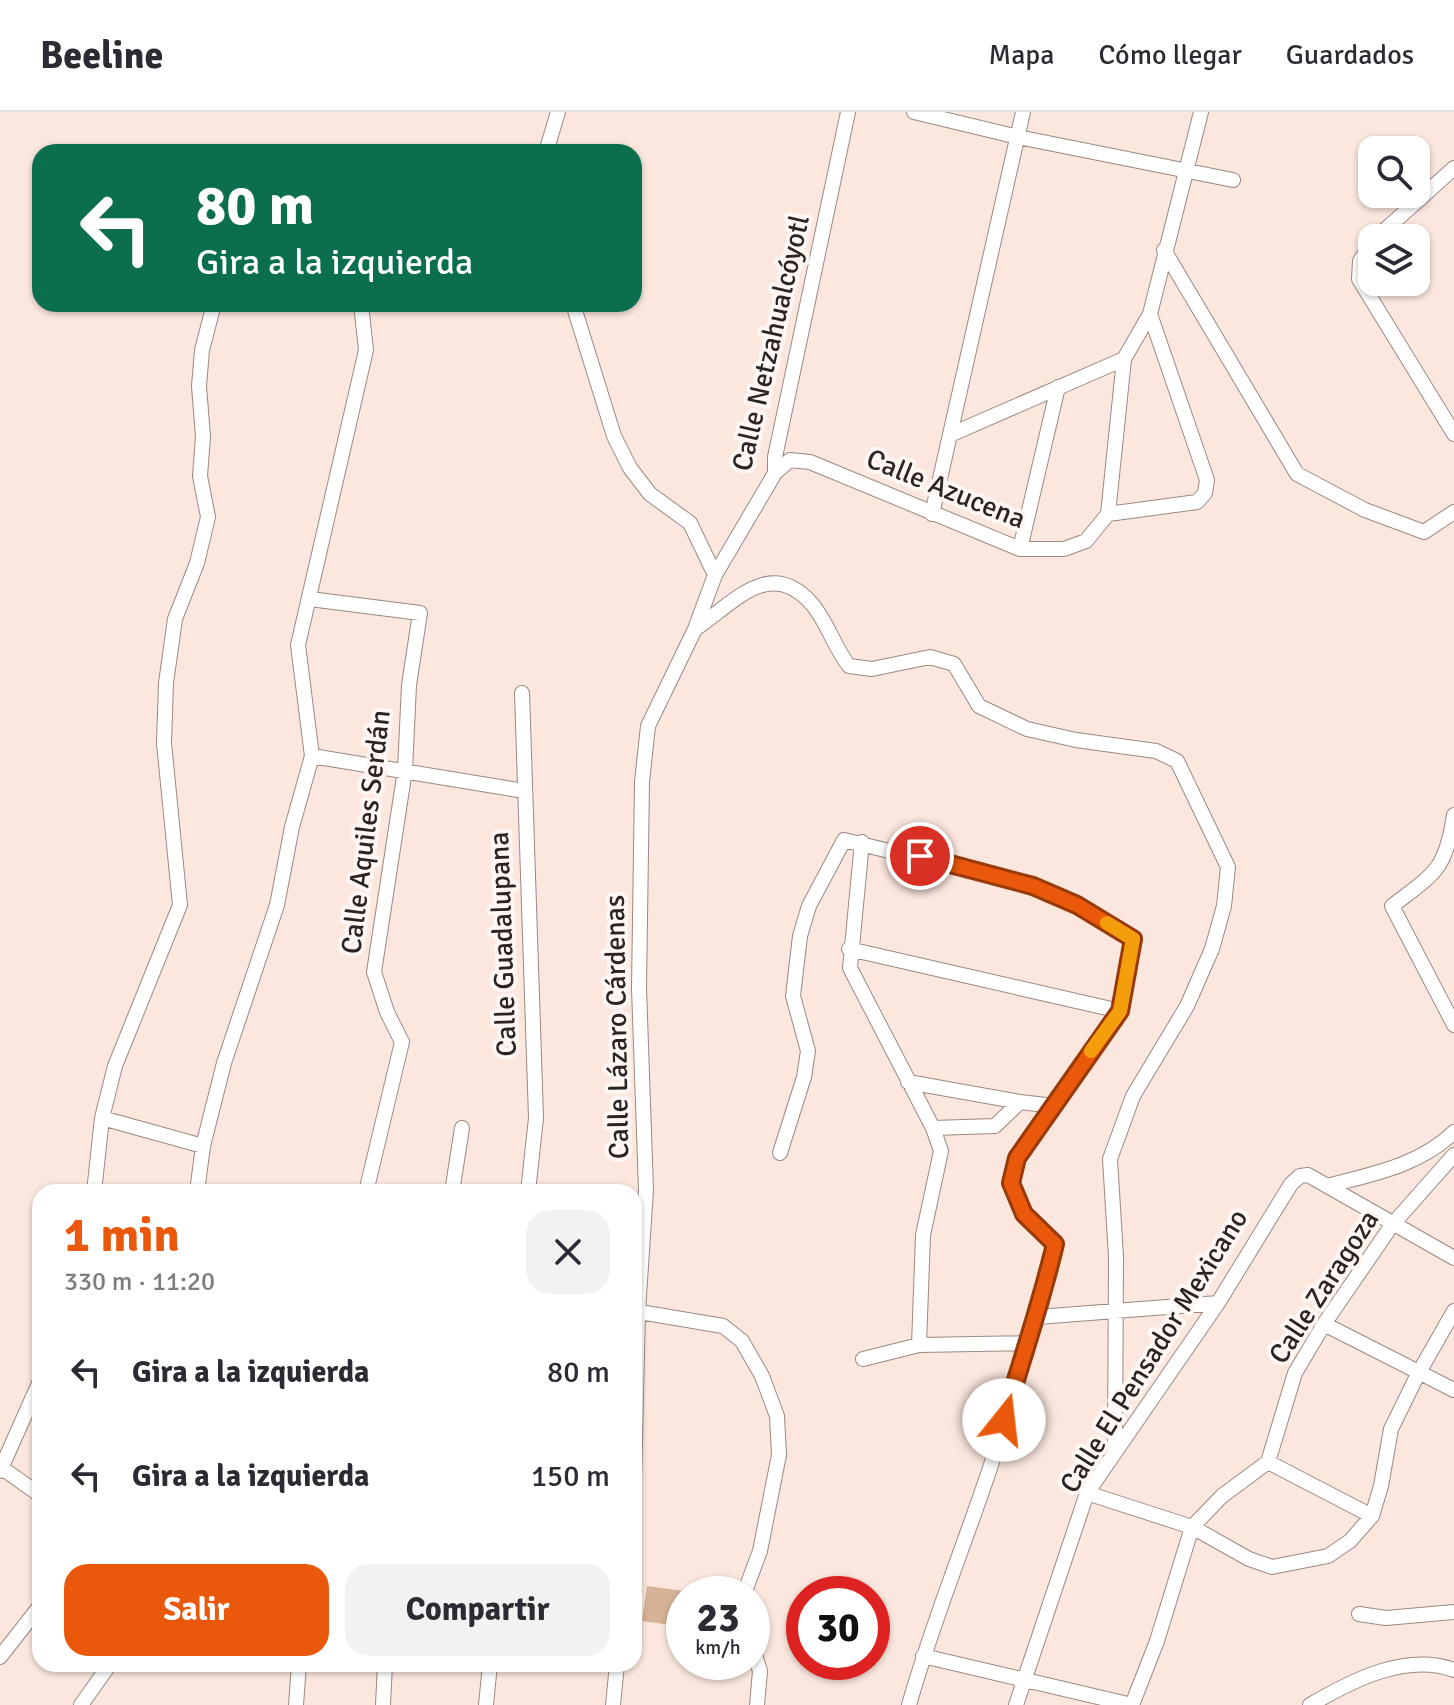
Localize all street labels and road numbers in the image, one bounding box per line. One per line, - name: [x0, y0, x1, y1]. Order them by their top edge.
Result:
- street label: Calle Netzahualcóyotl: [725, 212, 817, 474]
- street label: Calle Azucena: [862, 442, 1030, 536]
- street label: Calle Aquiles Serdán: [334, 708, 398, 956]
- street label: Calle Guadalupana: [482, 831, 524, 1057]
- street label: Calle Lázaro Cárdenas: [598, 895, 636, 1159]
- street label: Calle El Pensador Mexicano: [1053, 1203, 1255, 1499]
- street label: Calle Zaragoza: [1262, 1204, 1386, 1370]

